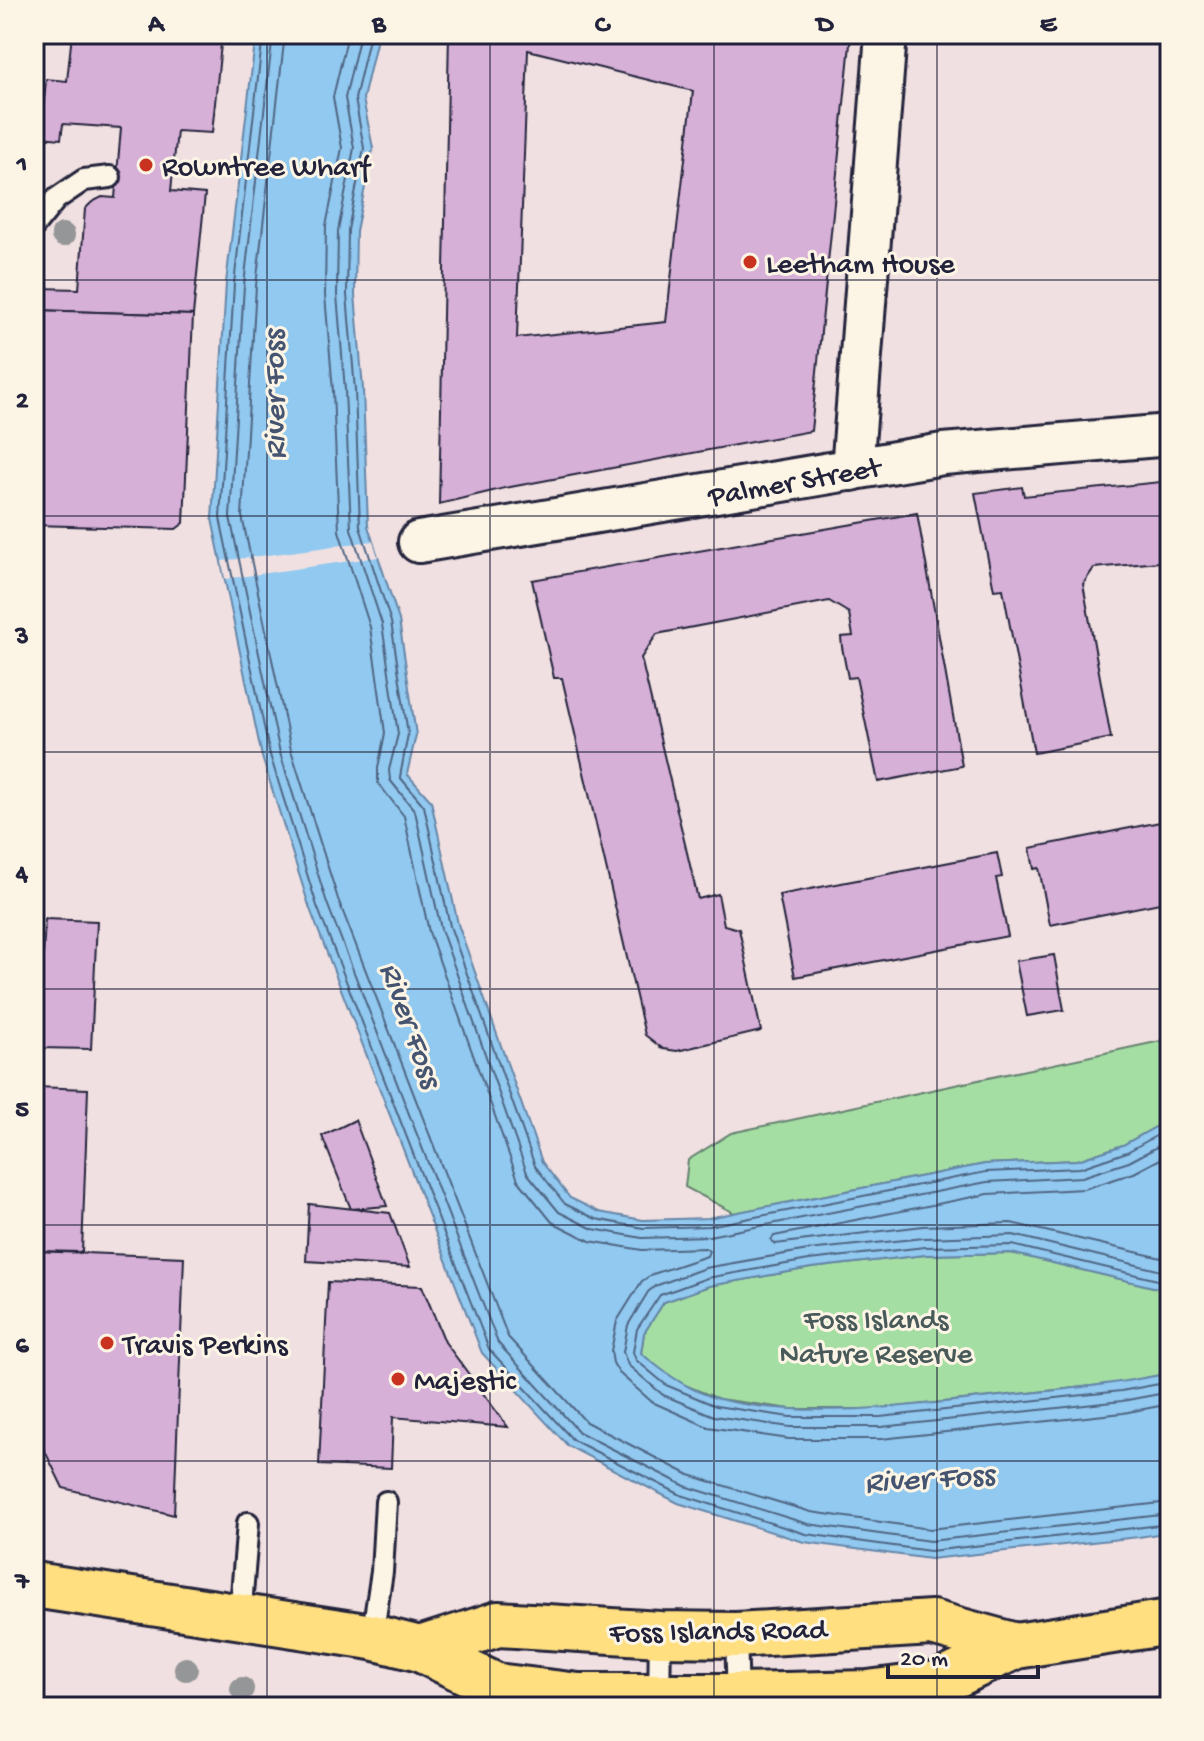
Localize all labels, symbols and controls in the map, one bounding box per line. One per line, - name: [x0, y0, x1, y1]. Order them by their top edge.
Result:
- text: A: [147, 11, 165, 42]
- text: B: [371, 11, 387, 42]
- text: C: [595, 11, 612, 42]
- text: D: [815, 11, 835, 42]
- text: E: [1040, 11, 1058, 42]
- text: 1: [16, 151, 27, 182]
- place label: Rowntree Wharf: [162, 152, 373, 187]
- marker: Rowntree Wharf: [137, 156, 155, 174]
- place label: Leetham House: [766, 249, 955, 284]
- marker: Leetham House: [741, 253, 759, 271]
- water label: River Foss: [257, 326, 297, 460]
- text: 2: [16, 387, 29, 418]
- street label: Palmer Street: [705, 452, 886, 517]
- text: 3: [14, 623, 29, 654]
- text: 4: [15, 860, 29, 891]
- water label: River Foss: [368, 958, 449, 1096]
- text: 5: [15, 1096, 29, 1127]
- park label: Foss Islands Nature Reserve: [780, 1305, 973, 1374]
- place label: Travis Perkins: [121, 1330, 288, 1365]
- text: 6: [15, 1332, 29, 1363]
- marker: Travis Perkins: [98, 1334, 116, 1352]
- place label: Majestic: [414, 1366, 517, 1401]
- marker: Majestic: [389, 1370, 407, 1388]
- water label: River Foss: [863, 1457, 999, 1504]
- text: 7: [13, 1568, 30, 1599]
- street label: Foss Islands Road: [608, 1614, 829, 1653]
- scale bar: [888, 1629, 1038, 1679]
- text: 20 m: [900, 1646, 948, 1675]

